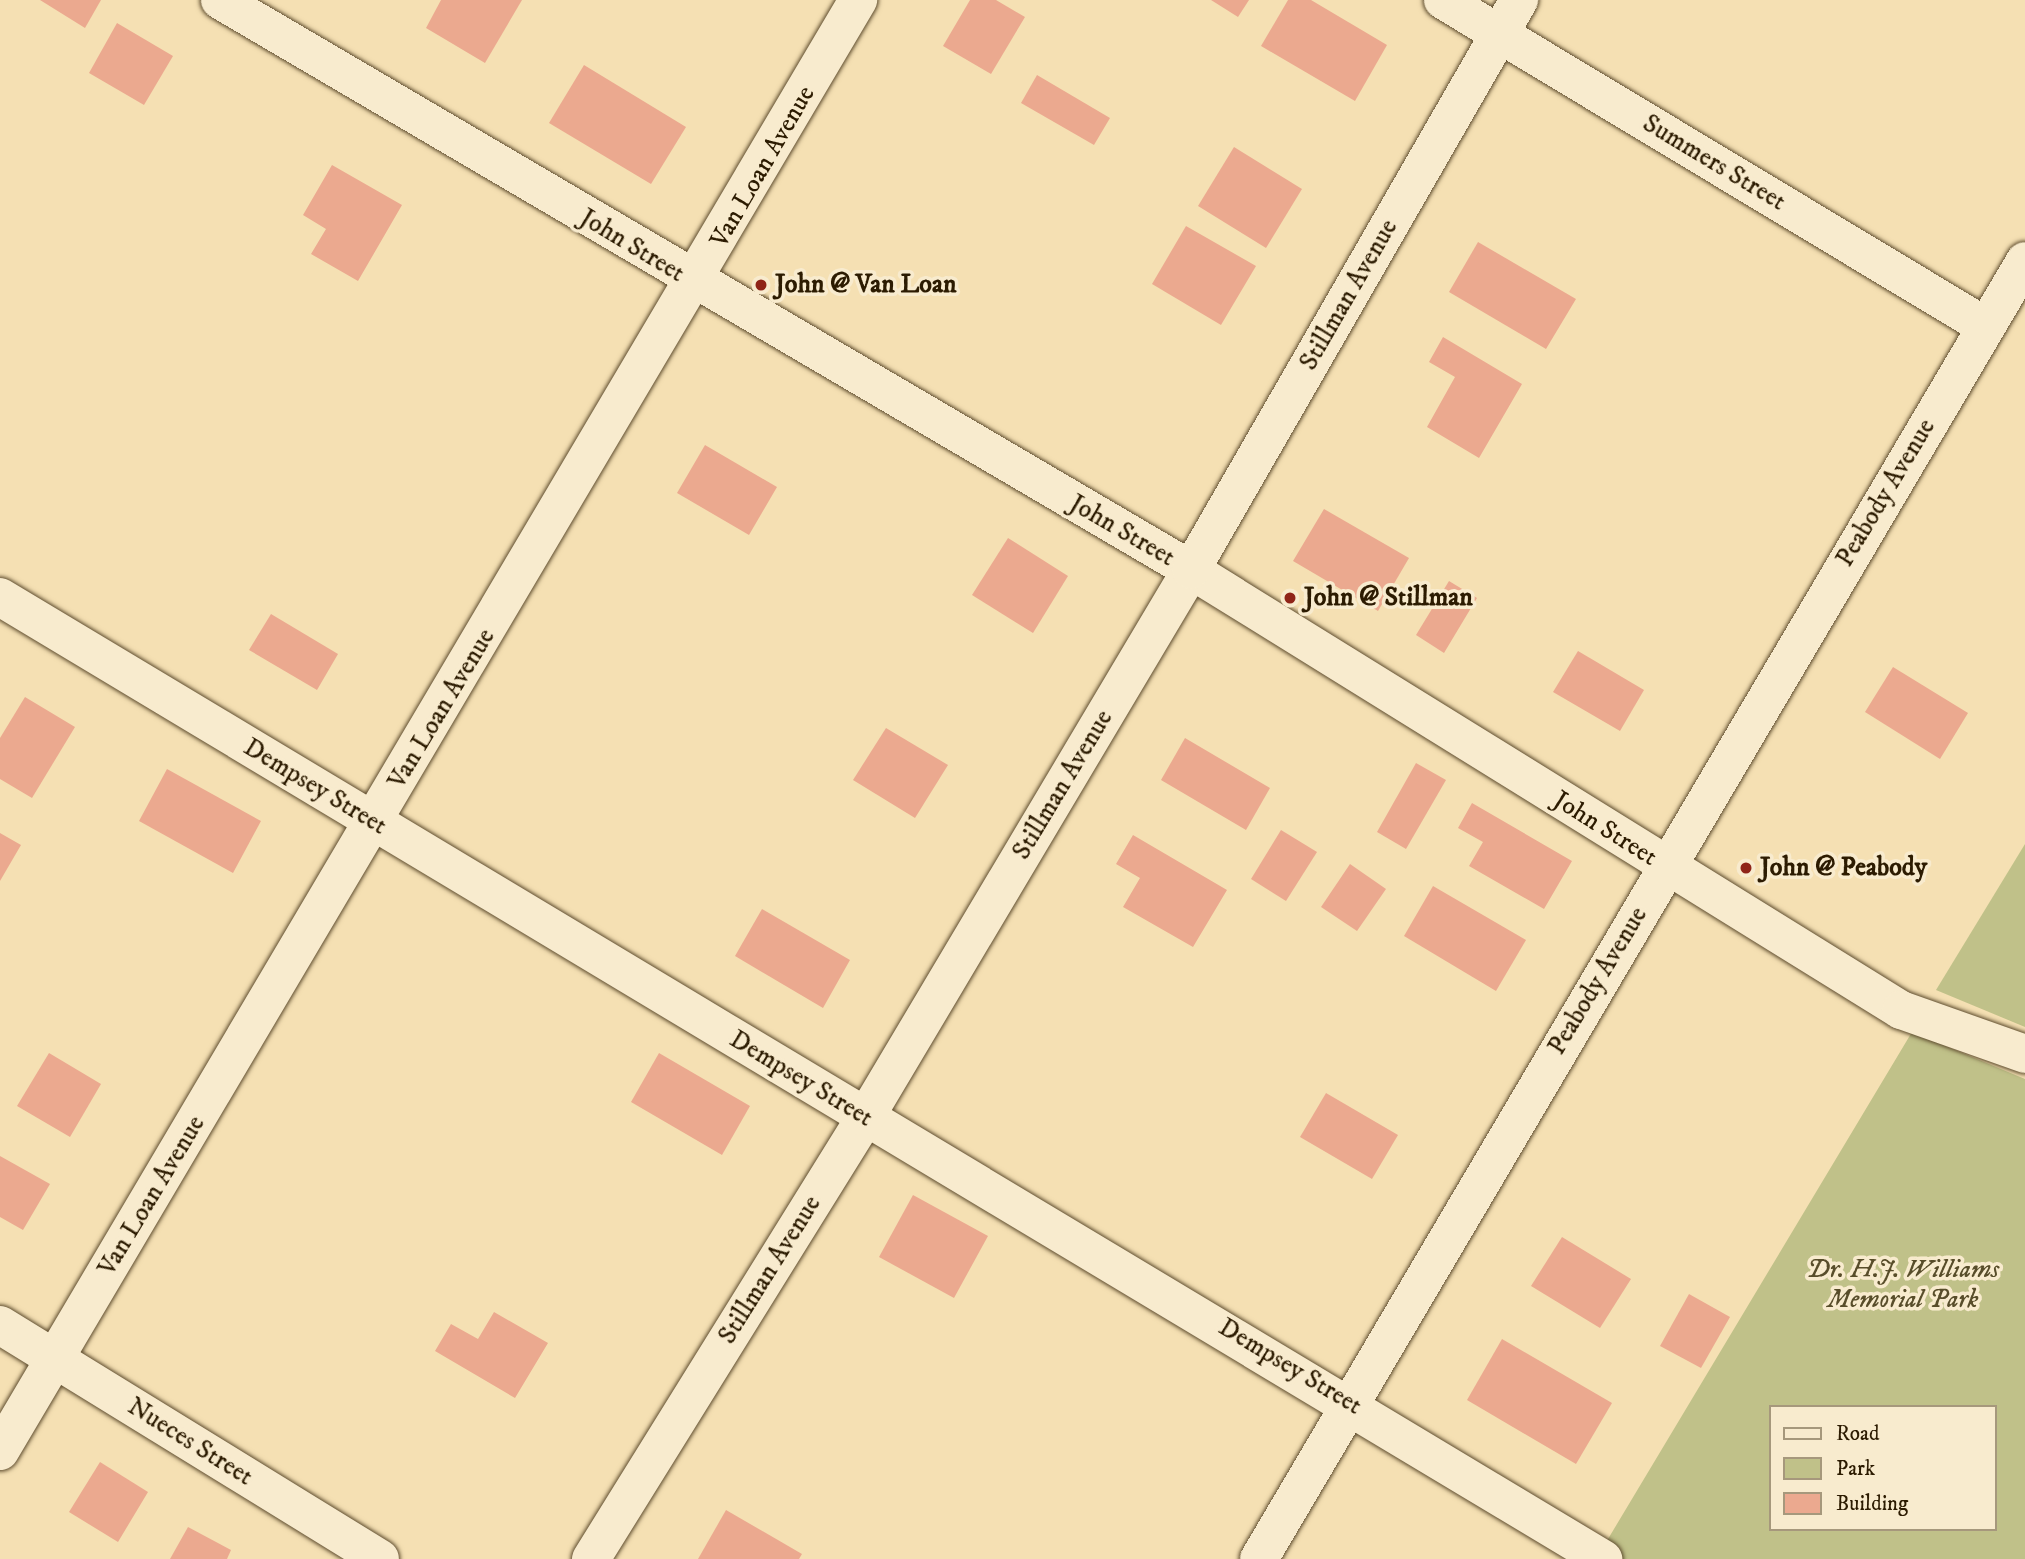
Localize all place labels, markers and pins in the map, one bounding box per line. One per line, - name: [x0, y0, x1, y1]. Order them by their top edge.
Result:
- place label: John @ Van Loan: [775, 269, 957, 301]
- marker: John @ Van Loan: [753, 277, 769, 293]
- place label: John @ Stillman: [1304, 582, 1473, 614]
- marker: John @ Stillman: [1282, 590, 1298, 606]
- place label: John @ Peabody: [1760, 852, 1927, 884]
- marker: John @ Peabody: [1738, 860, 1754, 876]

